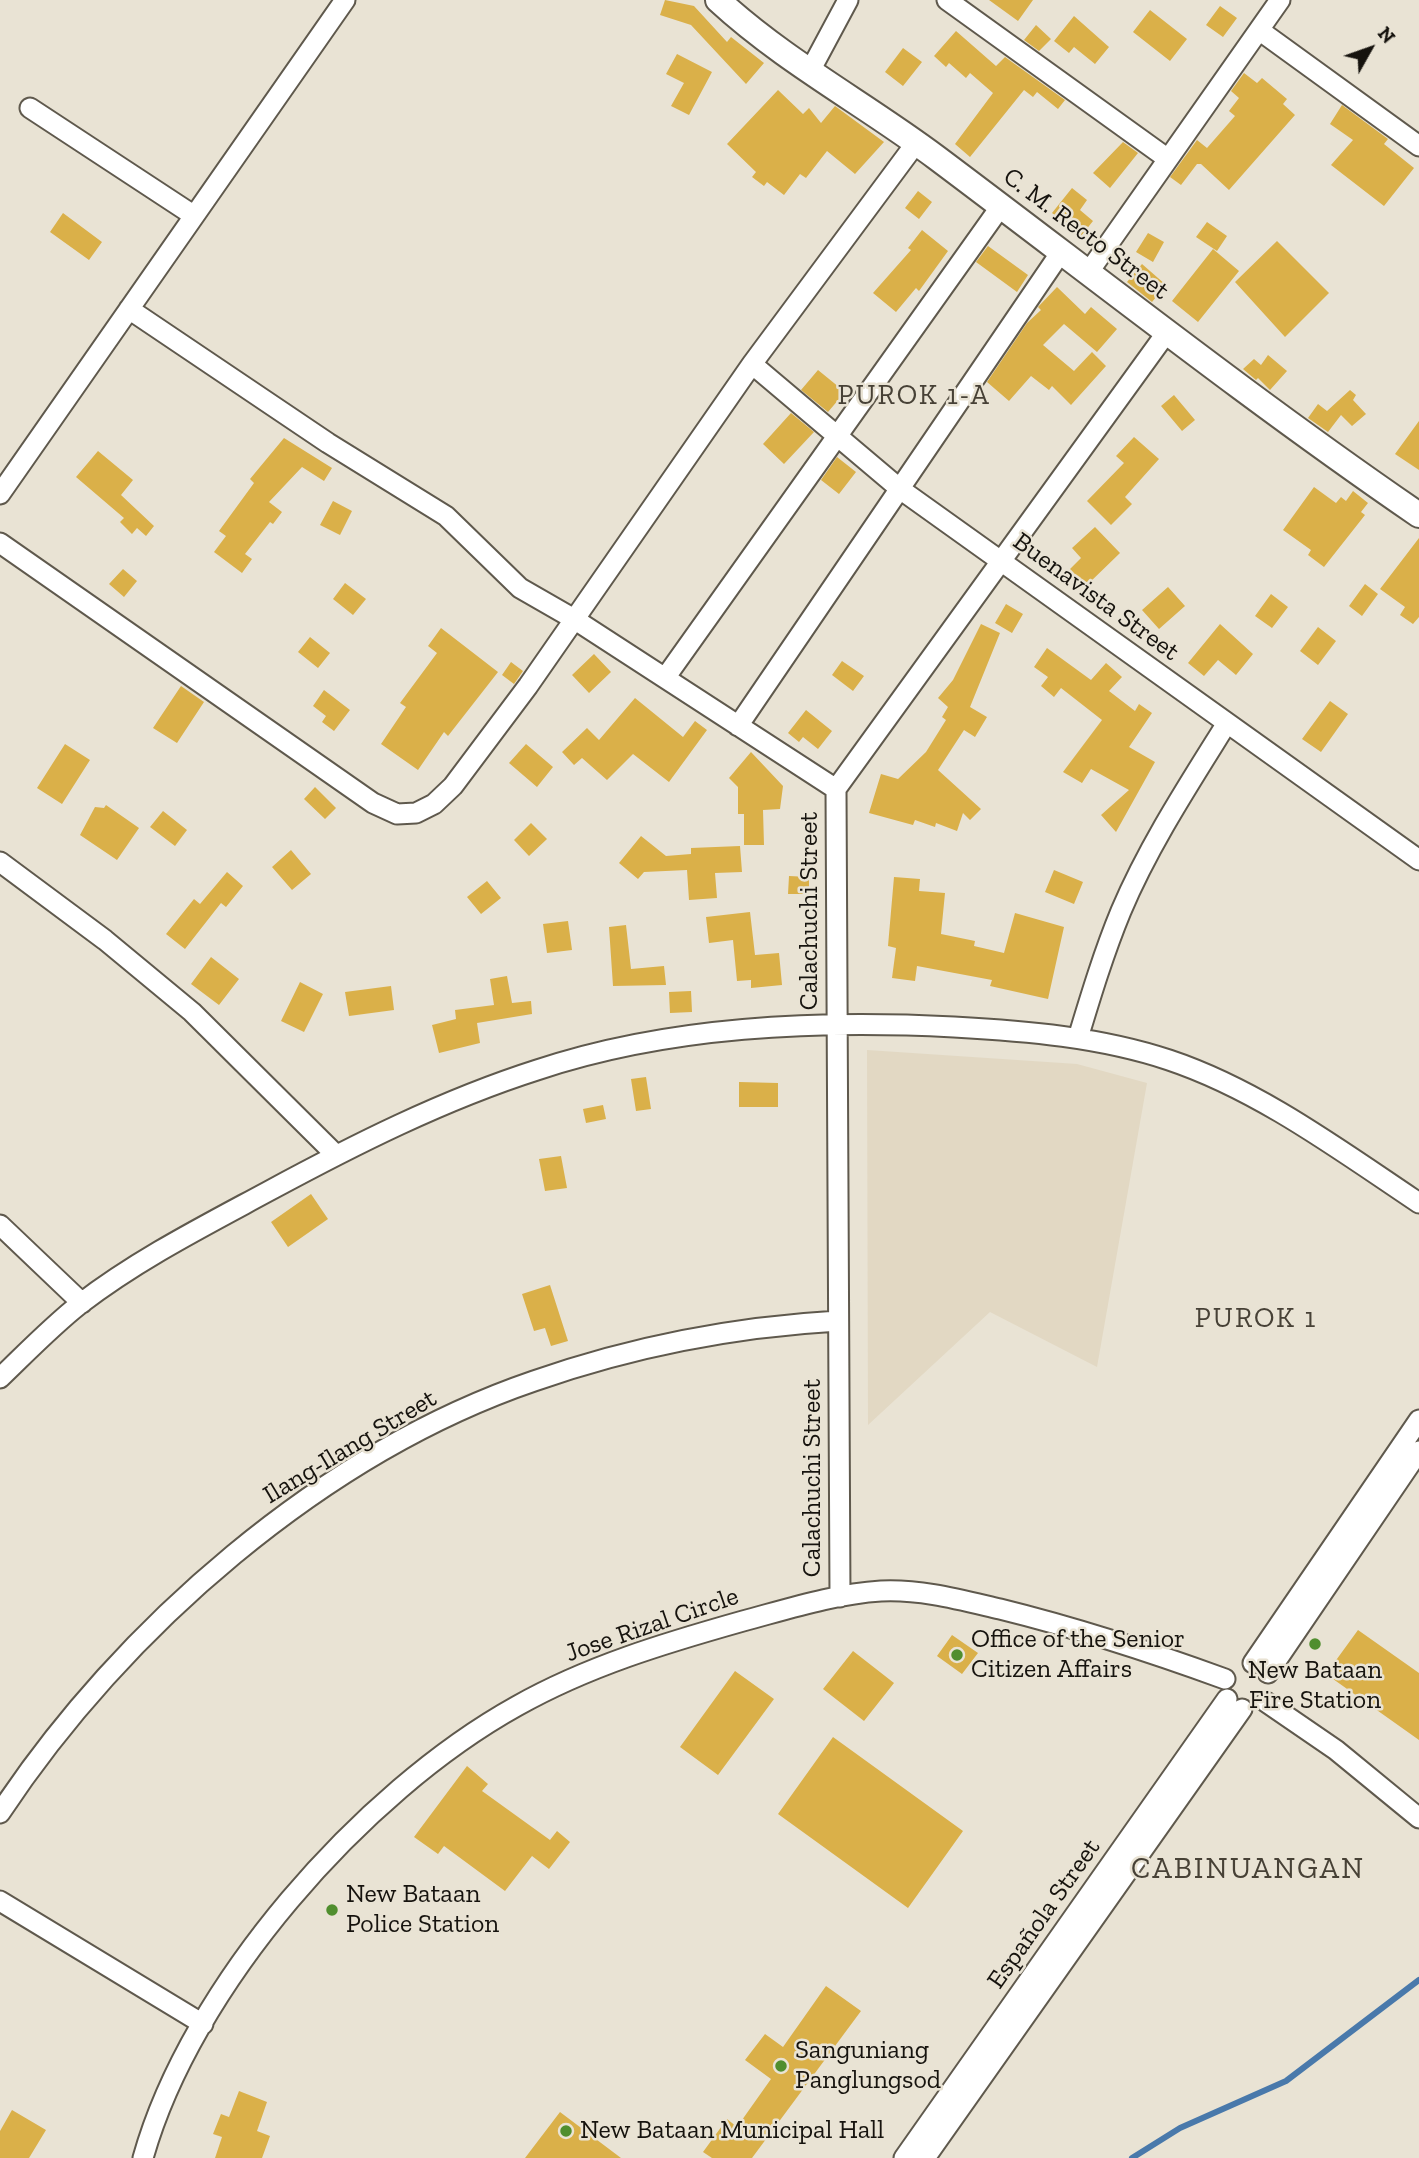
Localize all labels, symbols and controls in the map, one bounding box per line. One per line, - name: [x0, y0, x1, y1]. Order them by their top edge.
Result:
- north arrow: [1335, 14, 1405, 84]
- text: N: [1373, 22, 1400, 48]
- street label: C. M. Recto Street: [997, 161, 1175, 307]
- district label: PUROK 1-A: [839, 379, 989, 413]
- street label: Buenavista Street: [1007, 526, 1185, 668]
- street label: Calachuchi Street: [794, 812, 826, 1010]
- district label: PUROK 1: [1196, 1302, 1316, 1336]
- street label: Calachuchi Street: [797, 1379, 829, 1577]
- street label: Ilang-Ilang Street: [258, 1383, 442, 1511]
- street label: Jose Rizal Circle: [561, 1581, 743, 1669]
- place label: Office of the Senior Citizen Affairs: [971, 1624, 1185, 1686]
- marker: New Bataan Fire Station: [1307, 1636, 1323, 1652]
- marker: Office of the Senior Citizen Affairs: [949, 1647, 965, 1663]
- place label: New Bataan Fire Station: [1248, 1655, 1382, 1716]
- street label: Española Street: [981, 1833, 1107, 1995]
- district label: CABINUANGAN: [1132, 1851, 1364, 1887]
- place label: New Bataan Police Station: [346, 1879, 499, 1940]
- marker: New Bataan Police Station: [324, 1902, 340, 1918]
- place label: Sanguniang Panglungsod: [795, 2035, 941, 2096]
- marker: Sanguniang Panglungsod: [773, 2058, 789, 2074]
- place label: New Bataan Municipal Hall: [580, 2115, 884, 2147]
- marker: New Bataan Municipal Hall: [558, 2123, 574, 2139]

